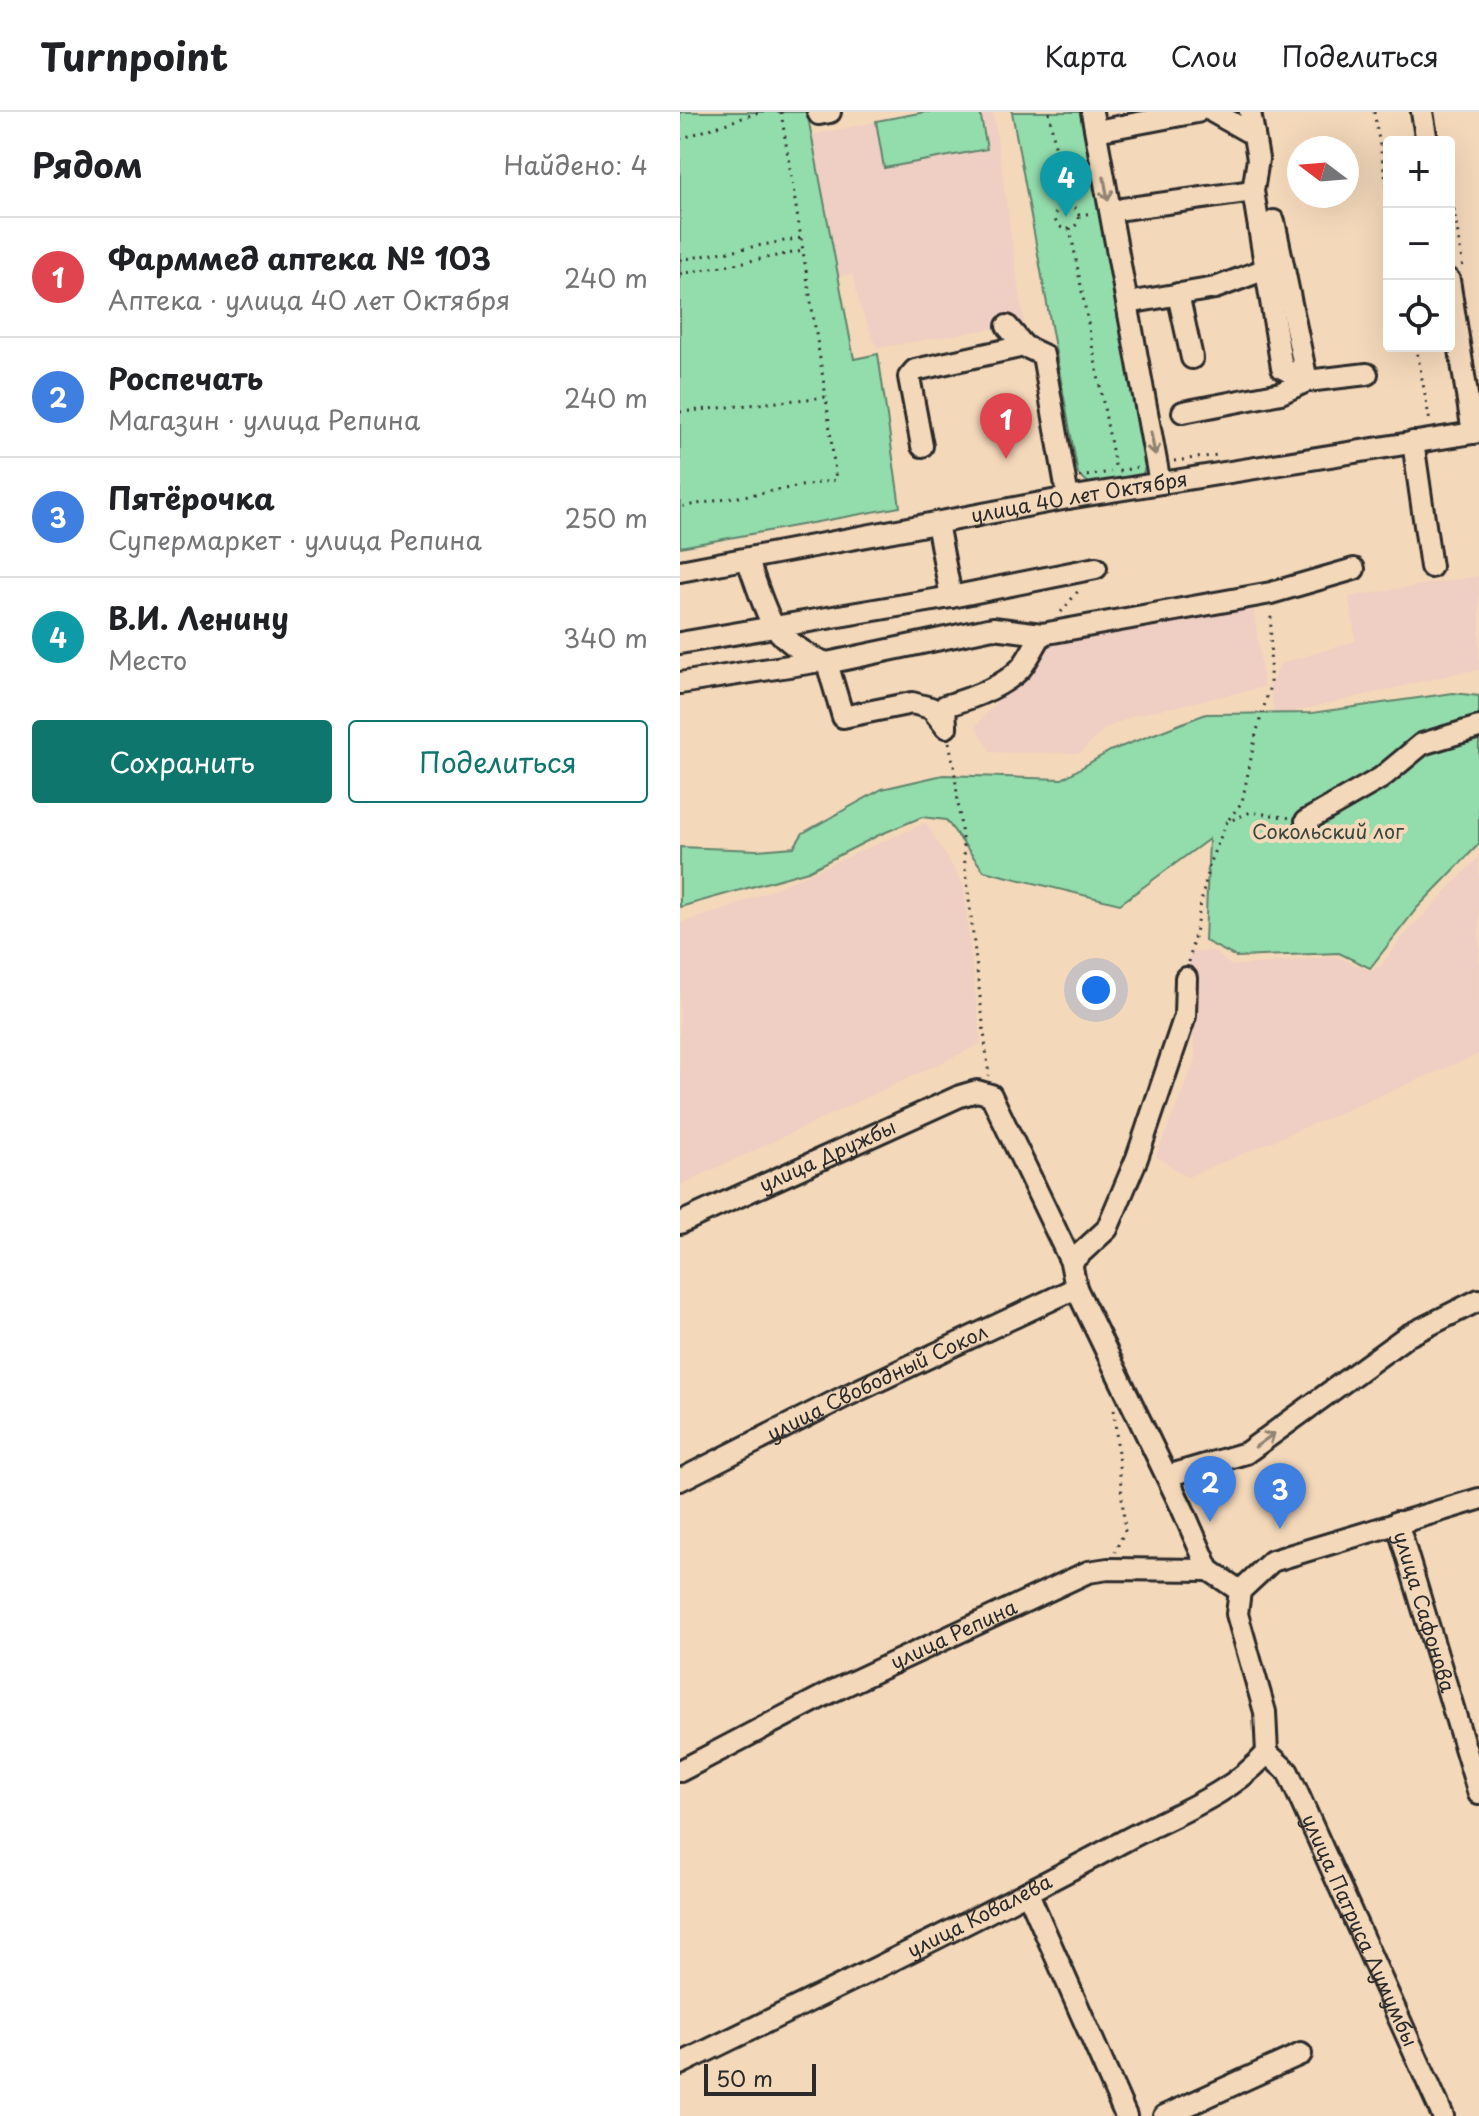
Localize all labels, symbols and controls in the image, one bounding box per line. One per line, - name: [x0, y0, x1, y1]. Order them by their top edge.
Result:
- text: Turnpoint: [40, 27, 228, 84]
- text: Карта: [1044, 34, 1127, 77]
- text: Слои: [1171, 34, 1238, 77]
- text: Поделиться: [1282, 34, 1439, 77]
- north arrow: [1287, 136, 1359, 208]
- map controls: [1383, 136, 1455, 352]
- button: +: [1383, 136, 1455, 208]
- text: Рядом: [32, 138, 143, 190]
- text: Найдено: 4: [503, 145, 648, 184]
- pin: 4: [1040, 151, 1092, 217]
- one-way arrow: [1100, 175, 1115, 201]
- button: −: [1383, 208, 1455, 280]
- text: Фарммед аптека № 103: [108, 235, 491, 280]
- text: 1: [52, 258, 64, 297]
- text: 240 m: [564, 258, 648, 297]
- text: Аптека · улица 40 лет Октября: [108, 280, 510, 319]
- button: locate: [1383, 280, 1455, 352]
- text: Роспечать: [108, 355, 263, 400]
- text: 2: [49, 378, 67, 417]
- text: 240 m: [564, 378, 648, 417]
- pin: 1: [980, 393, 1032, 459]
- text: Магазин · улица Репина: [108, 400, 420, 439]
- one-way arrow: [1147, 431, 1162, 457]
- street label: улица 40 лет Октября: [968, 463, 1190, 530]
- text: Пятёрочка: [108, 475, 275, 520]
- text: 3: [49, 498, 67, 537]
- text: 250 m: [564, 498, 648, 537]
- text: Супермаркет · улица Репина: [108, 520, 482, 559]
- text: В.И. Ленину: [108, 595, 289, 640]
- text: 4: [49, 618, 67, 657]
- text: 340 m: [563, 618, 648, 657]
- text: Место: [108, 640, 187, 679]
- button: Сохранить: [32, 720, 332, 803]
- button: Поделиться: [348, 720, 648, 803]
- park label: Сокольский лог: [1252, 816, 1405, 846]
- your location: [1076, 970, 1116, 1010]
- street label: улица Дружбы: [754, 1111, 900, 1199]
- street label: улица Свободный Сокол: [761, 1316, 992, 1448]
- one-way arrow: [1254, 1431, 1275, 1448]
- pin: 2: [1184, 1456, 1236, 1522]
- pin: 3: [1254, 1463, 1306, 1529]
- street label: улица Сафонова: [1387, 1527, 1464, 1696]
- street label: улица Репина: [885, 1591, 1022, 1676]
- street label: улица Патриса Лумумбы: [1295, 1809, 1426, 2051]
- street label: улица Ковалёва: [901, 1866, 1057, 1965]
- scale bar: [704, 2060, 816, 2096]
- text: 50 m: [716, 2061, 773, 2094]

